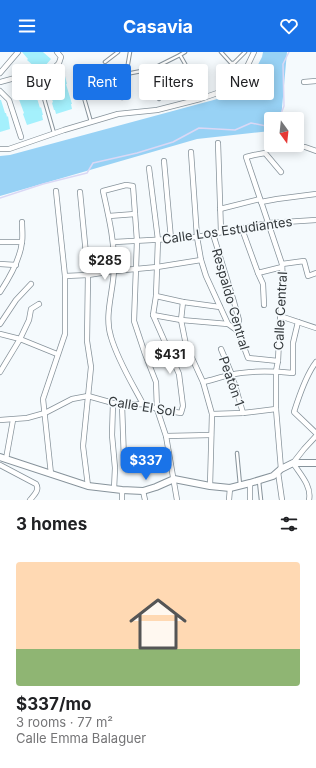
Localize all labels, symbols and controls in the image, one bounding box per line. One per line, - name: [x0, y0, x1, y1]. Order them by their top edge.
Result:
- icon: menu: [16, 15, 38, 37]
- icon: heart: [278, 15, 300, 37]
- text: Casavia: [123, 16, 193, 37]
- chip: Buy: [12, 64, 65, 100]
- chip: Rent: [73, 64, 131, 100]
- chip: Filters: [139, 64, 208, 100]
- chip: New: [216, 64, 274, 100]
- north arrow: [264, 112, 304, 152]
- map controls: [264, 112, 304, 152]
- street label: Calle Los Estudiantes: [161, 213, 293, 247]
- street label: Respaldo Central: [209, 246, 253, 352]
- pin: $285: [81, 247, 129, 281]
- text: $285: [88, 252, 122, 268]
- street label: Calle Central: [270, 271, 290, 351]
- pin: $431: [146, 341, 194, 375]
- text: $431: [154, 346, 186, 362]
- street label: Peatón 1: [216, 354, 248, 408]
- street label: Calle El Sol: [107, 393, 177, 419]
- pin: $337: [122, 447, 170, 481]
- text: $337: [130, 452, 162, 468]
- icon: filters: [278, 513, 300, 535]
- text: 3 homes: [16, 514, 87, 534]
- icon: home: [122, 588, 194, 660]
- text: $337/mo: [16, 694, 92, 714]
- text: 3 rooms · 77 m²: [16, 714, 113, 730]
- text: Calle Emma Balaguer: [16, 730, 146, 746]

